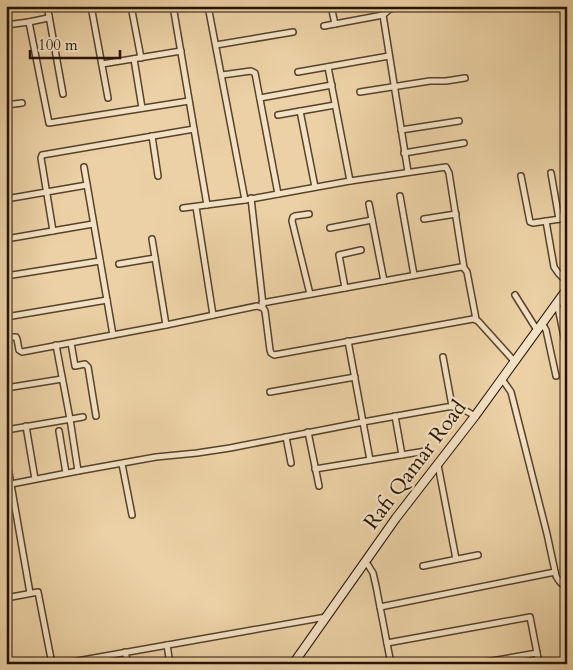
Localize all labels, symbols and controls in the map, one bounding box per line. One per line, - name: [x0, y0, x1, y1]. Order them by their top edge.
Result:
- scale bar: [30, 28, 120, 60]
- text: 100 m: [38, 35, 78, 55]
- street label: Rafi Qamar Road: [357, 395, 473, 535]

